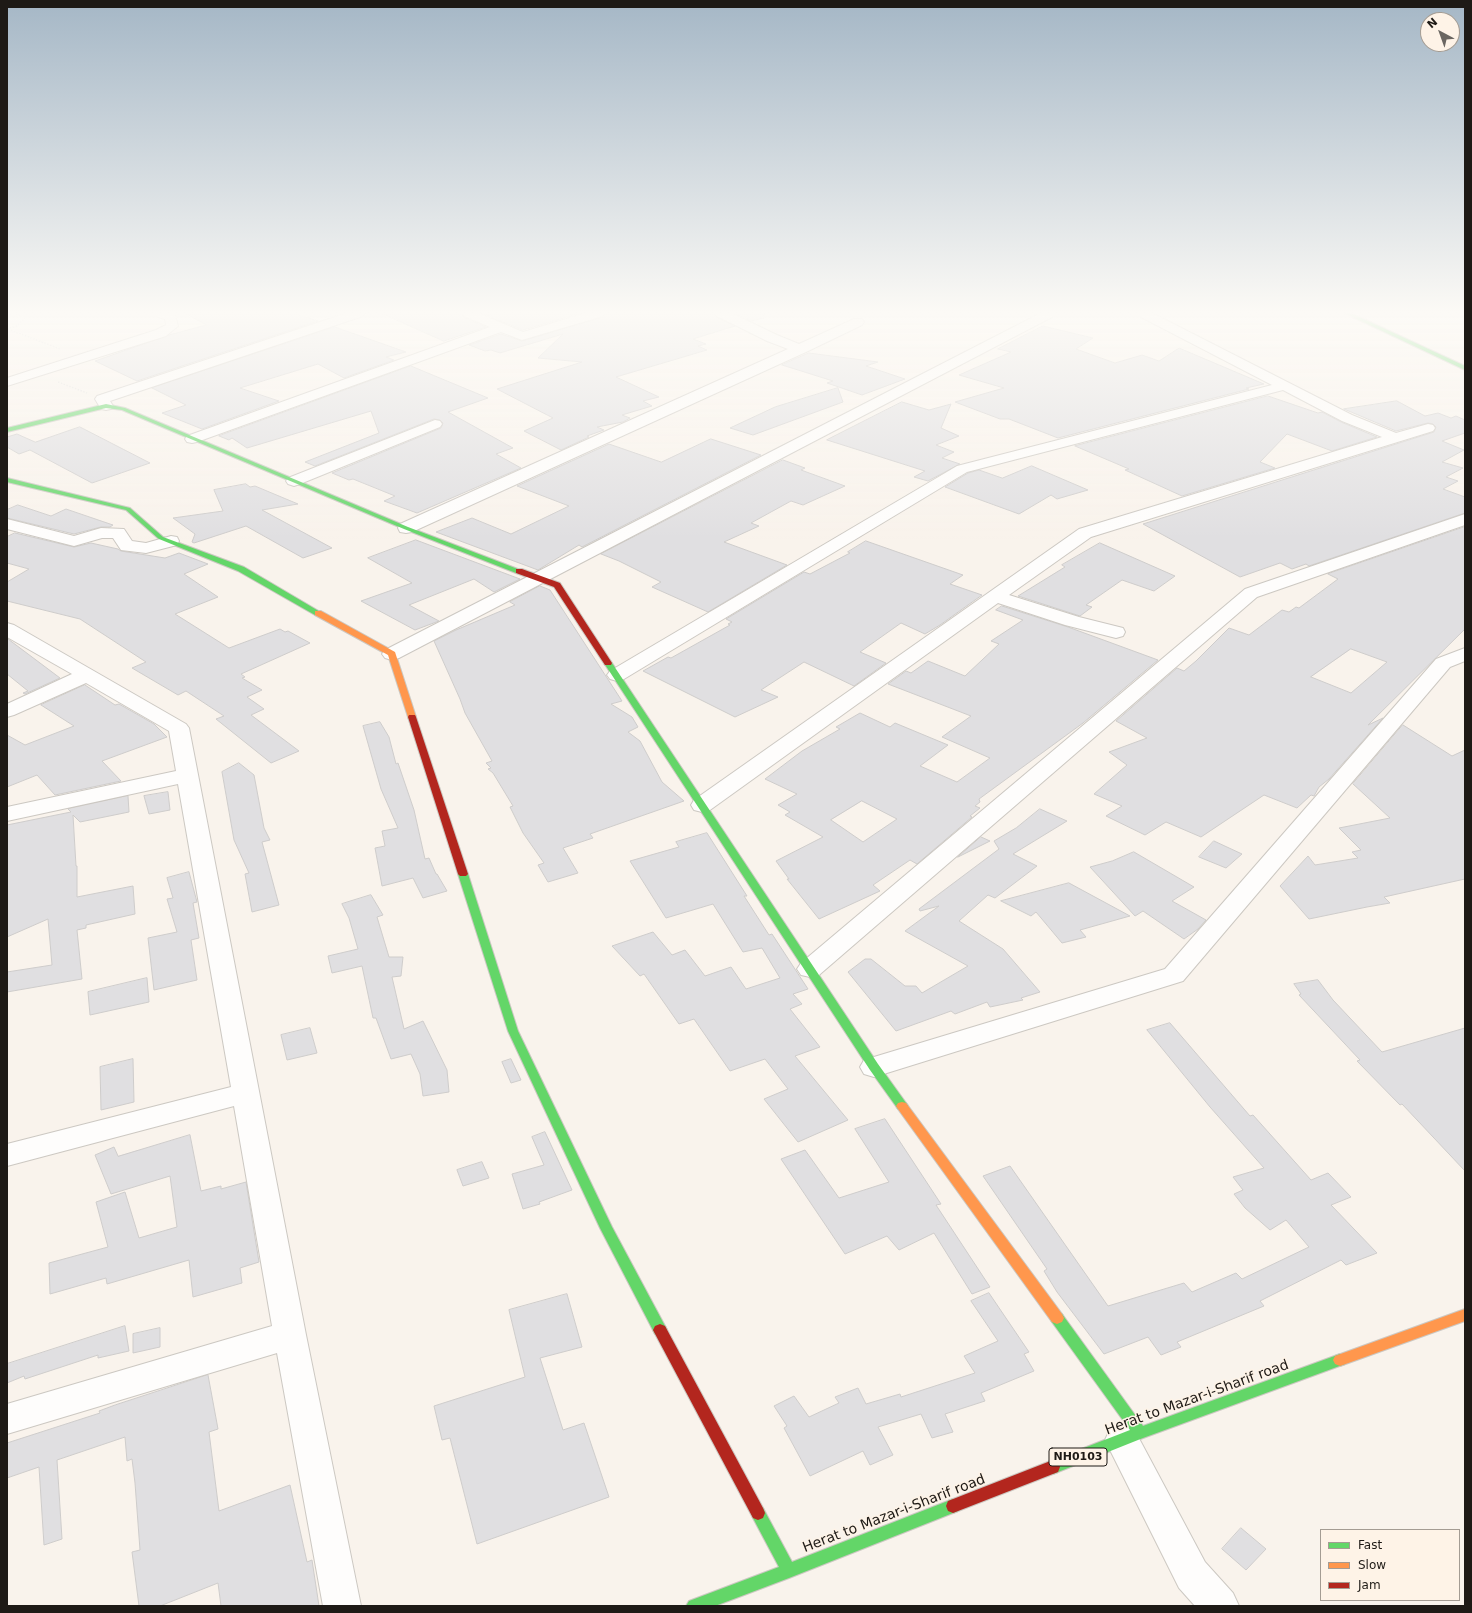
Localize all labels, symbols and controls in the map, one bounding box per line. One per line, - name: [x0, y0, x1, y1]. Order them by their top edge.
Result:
- north arrow: [1420, 12, 1460, 52]
- text: N: [1425, 15, 1440, 31]
- street label: Herat to Mazar-i-Sharif road: [1103, 1357, 1291, 1439]
- road number: NH0103: [1049, 1448, 1107, 1466]
- street label: Herat to Mazar-i-Sharif road: [800, 1471, 988, 1557]
- legend: [1320, 1529, 1460, 1601]
- text: Fast: [1358, 1538, 1382, 1552]
- text: Slow: [1358, 1558, 1386, 1572]
- text: Jam: [1358, 1578, 1381, 1592]

